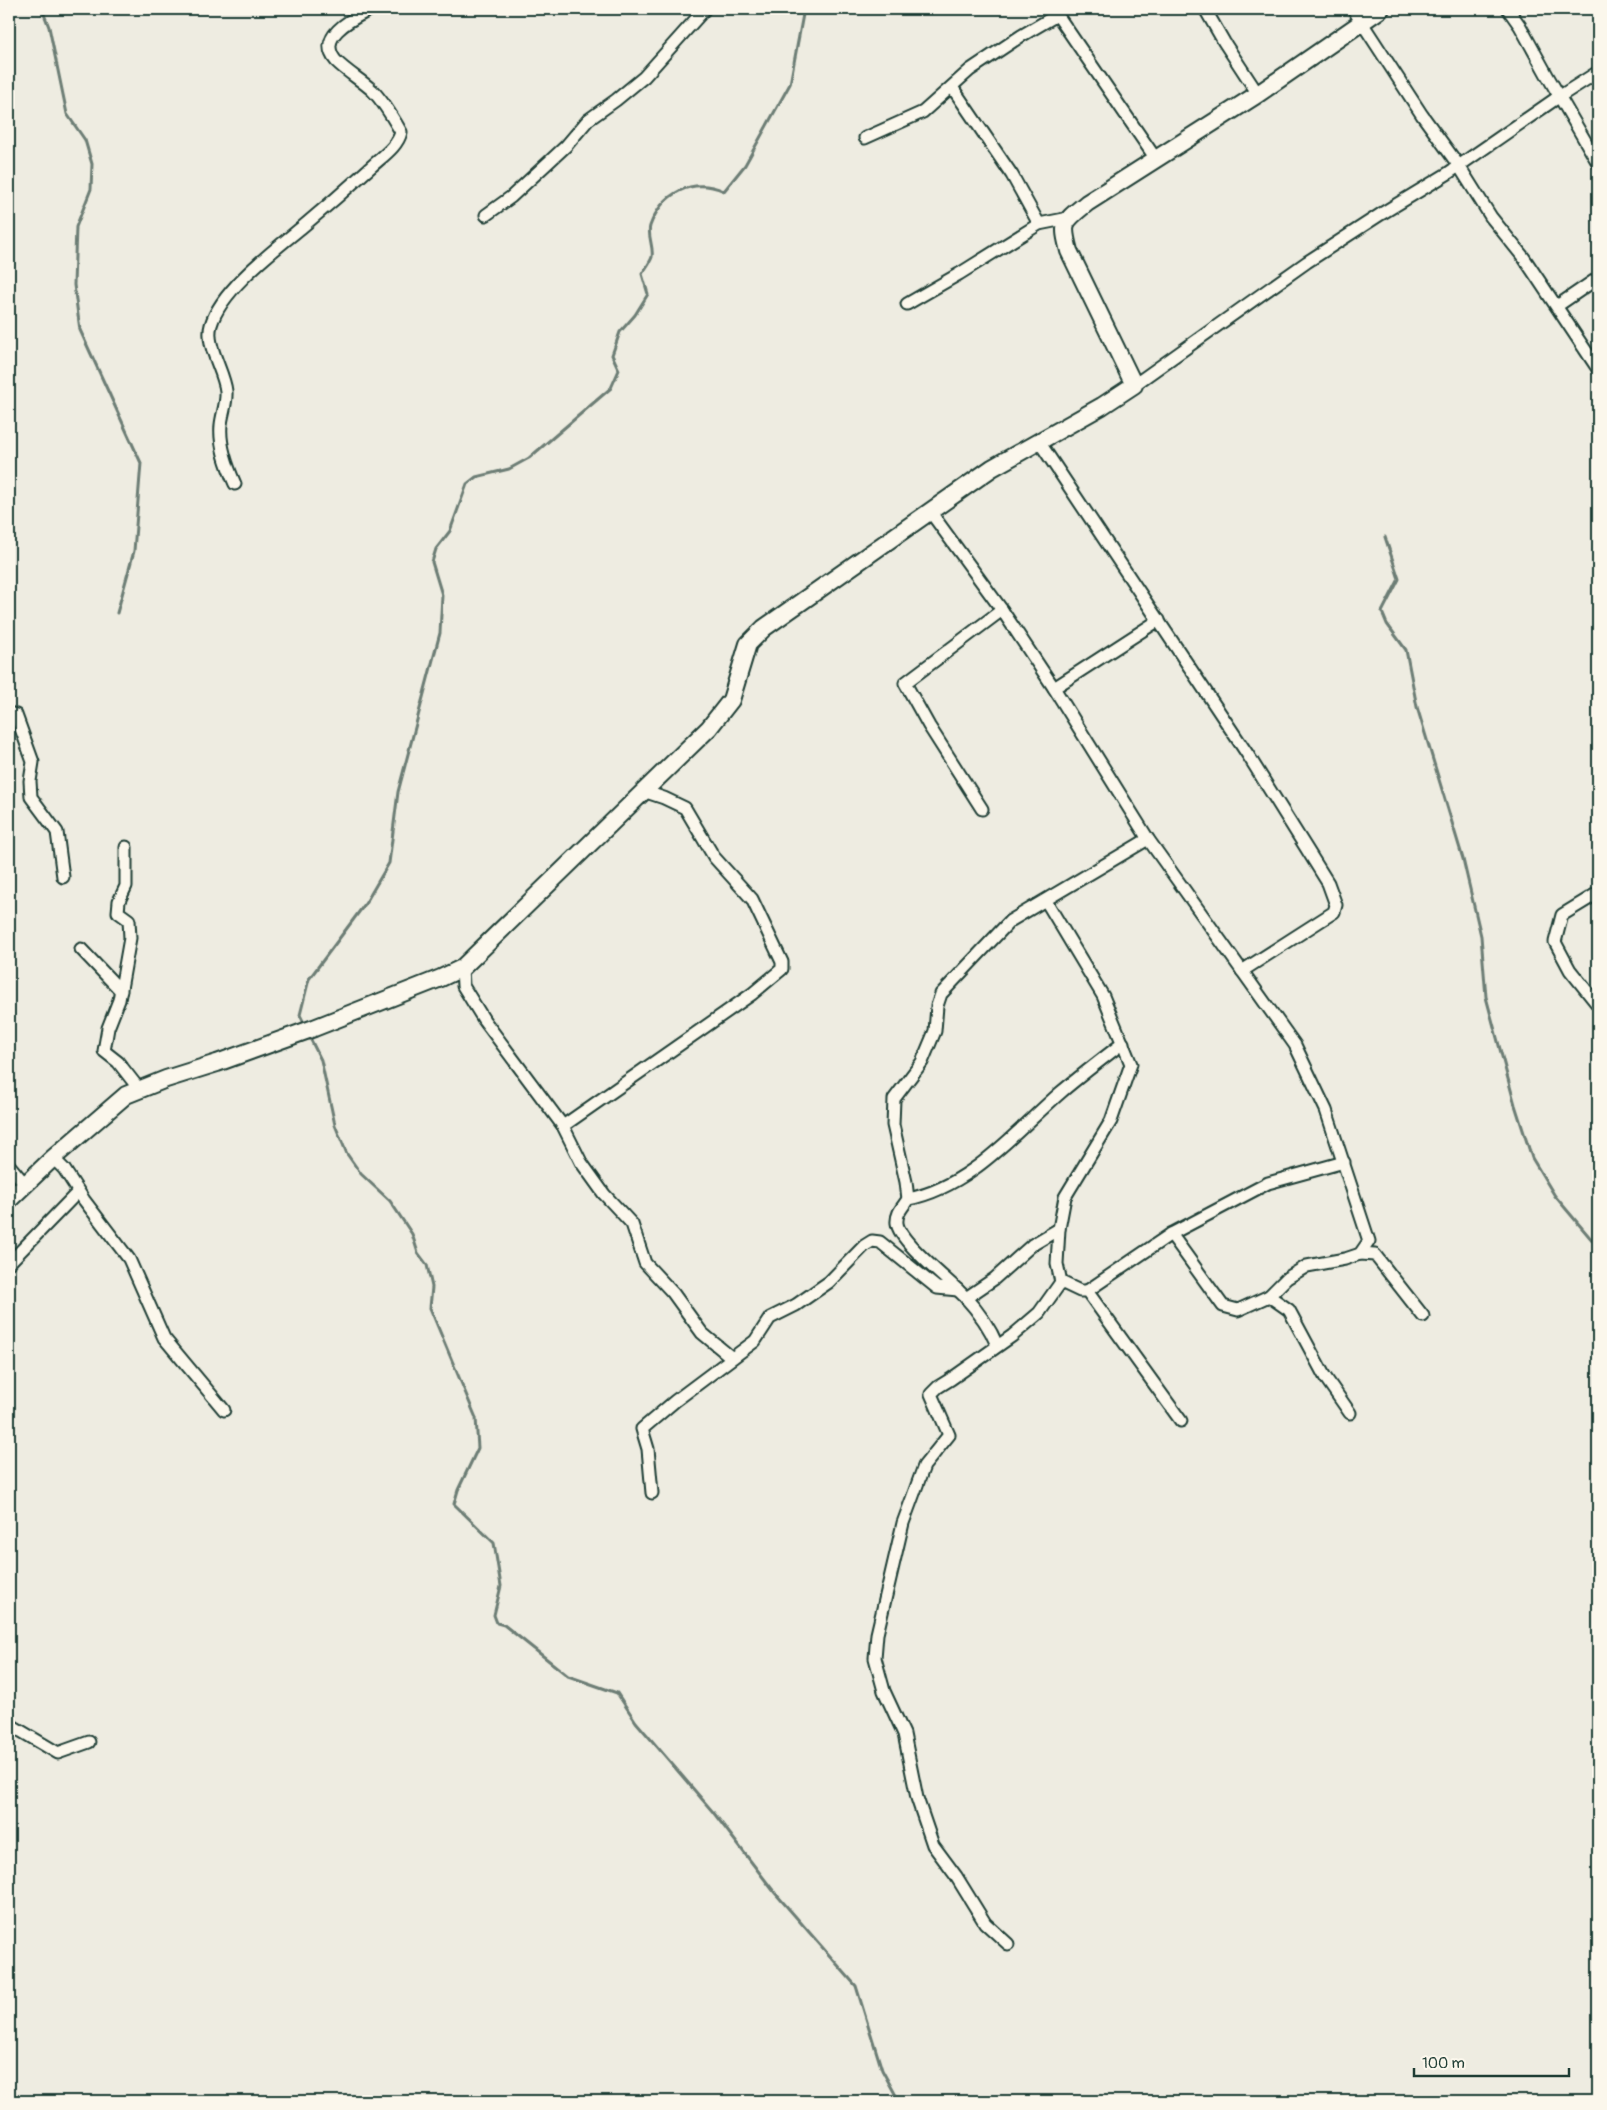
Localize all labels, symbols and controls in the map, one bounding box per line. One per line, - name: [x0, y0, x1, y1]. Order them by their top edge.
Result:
- scale bar: [1414, 2045, 1570, 2077]
- text: 100 m: [1422, 2054, 1465, 2073]

